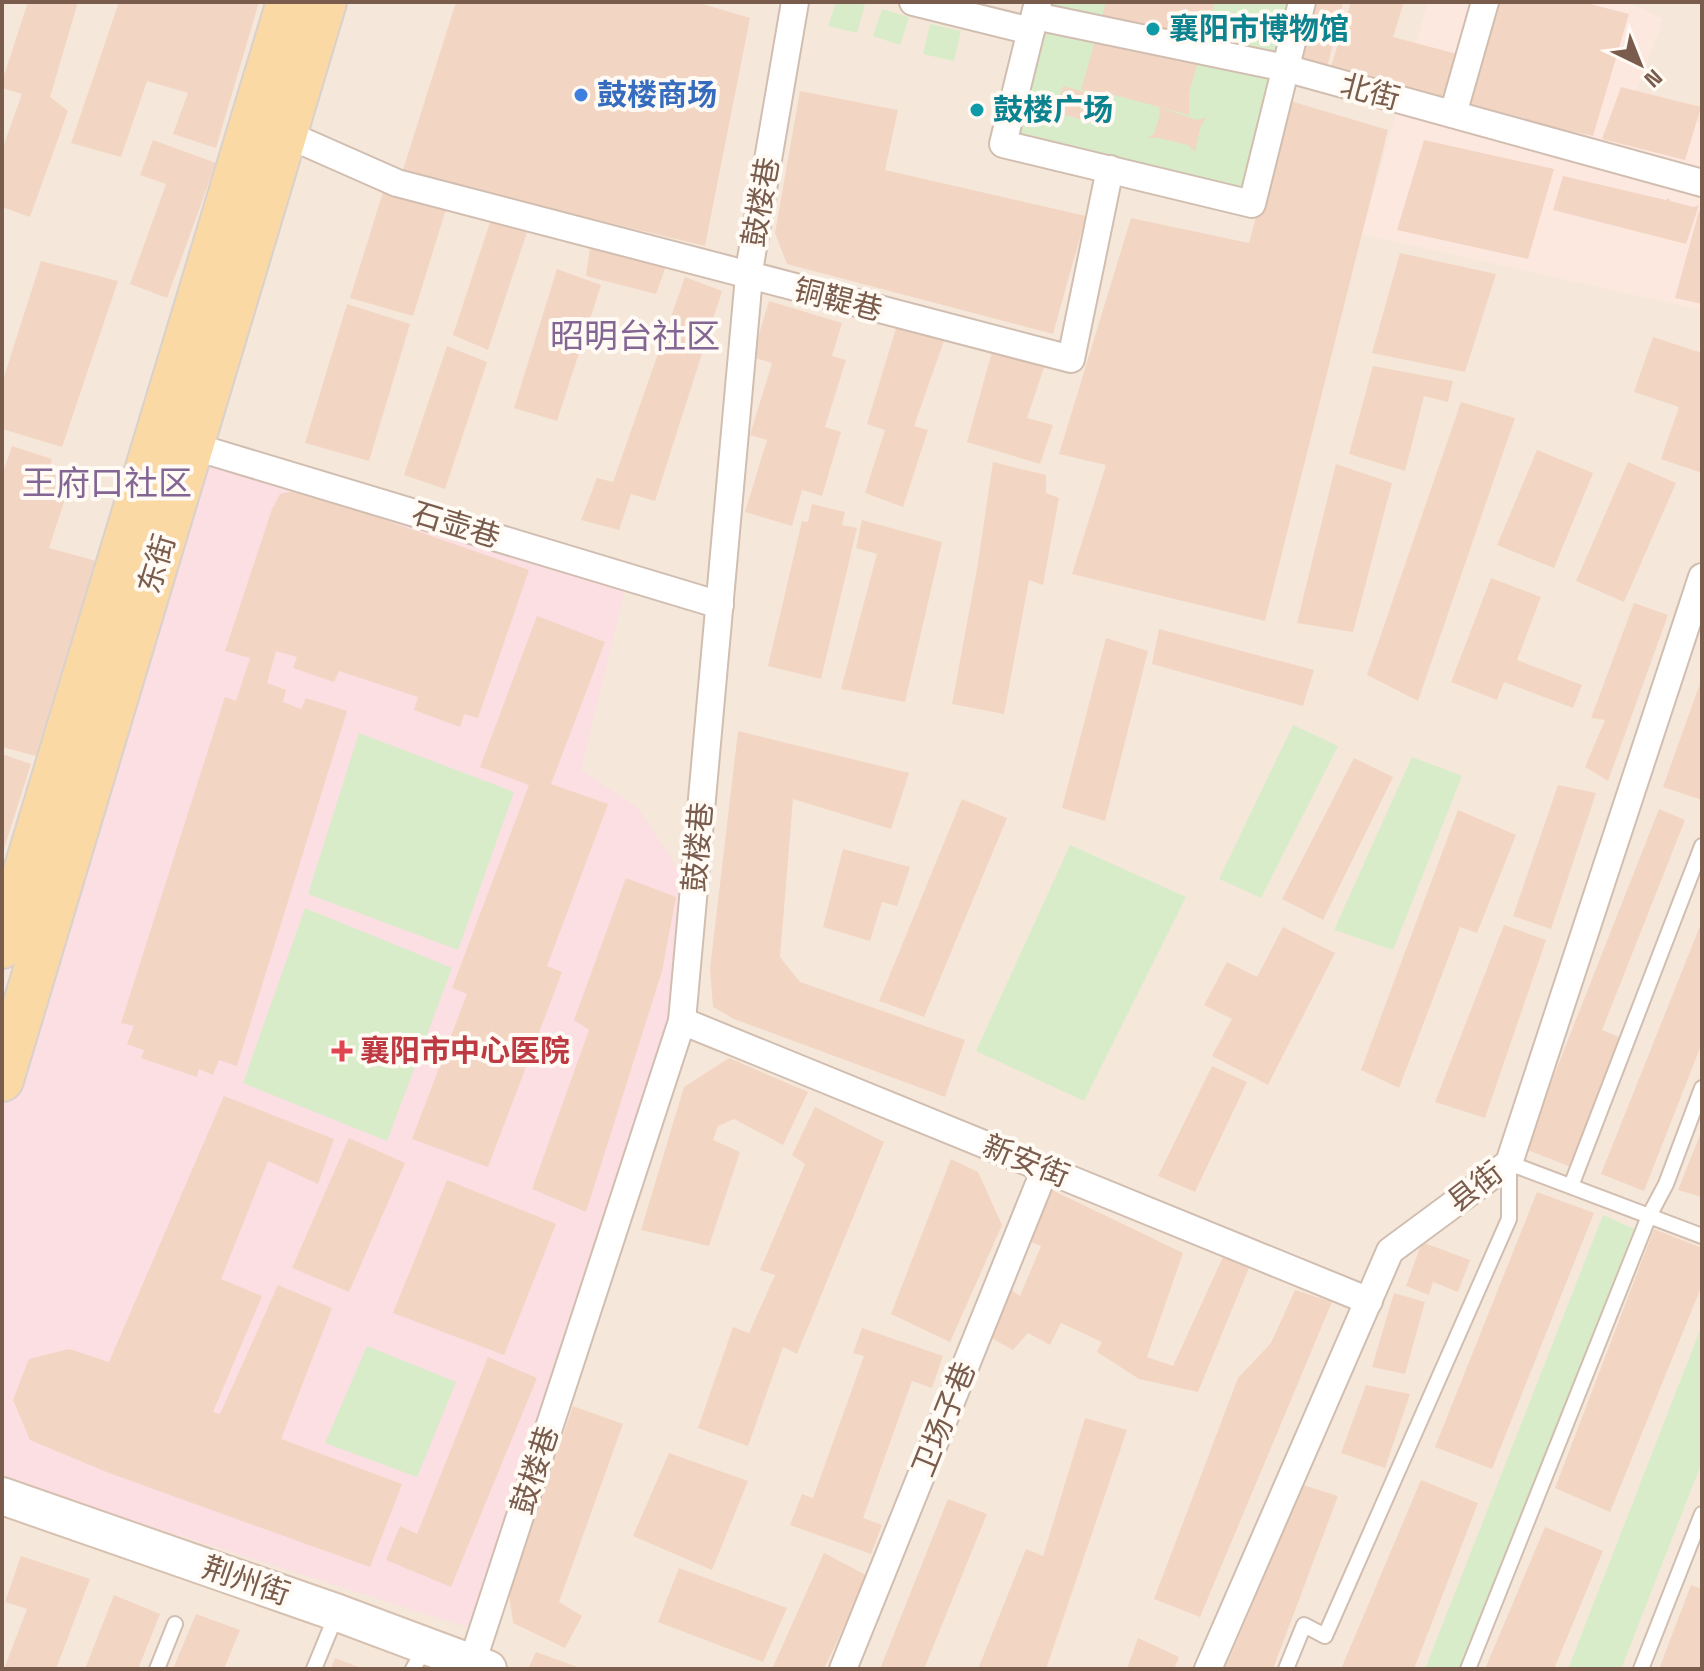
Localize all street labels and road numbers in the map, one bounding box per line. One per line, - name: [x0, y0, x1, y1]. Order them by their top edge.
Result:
- street label: 北街: [1336, 65, 1404, 118]
- street label: 鼓楼巷: [733, 154, 788, 250]
- street label: 铜鞮巷: [790, 270, 887, 329]
- street label: 石壶巷: [407, 493, 505, 556]
- street label: 东街: [129, 529, 184, 598]
- street label: 鼓楼巷: [674, 800, 721, 893]
- street label: 新安街: [977, 1126, 1075, 1195]
- street label: 县街: [1439, 1153, 1510, 1220]
- street label: 卫场子巷: [903, 1356, 984, 1482]
- street label: 鼓楼巷: [502, 1421, 567, 1519]
- street label: 荆州街: [197, 1547, 295, 1614]

